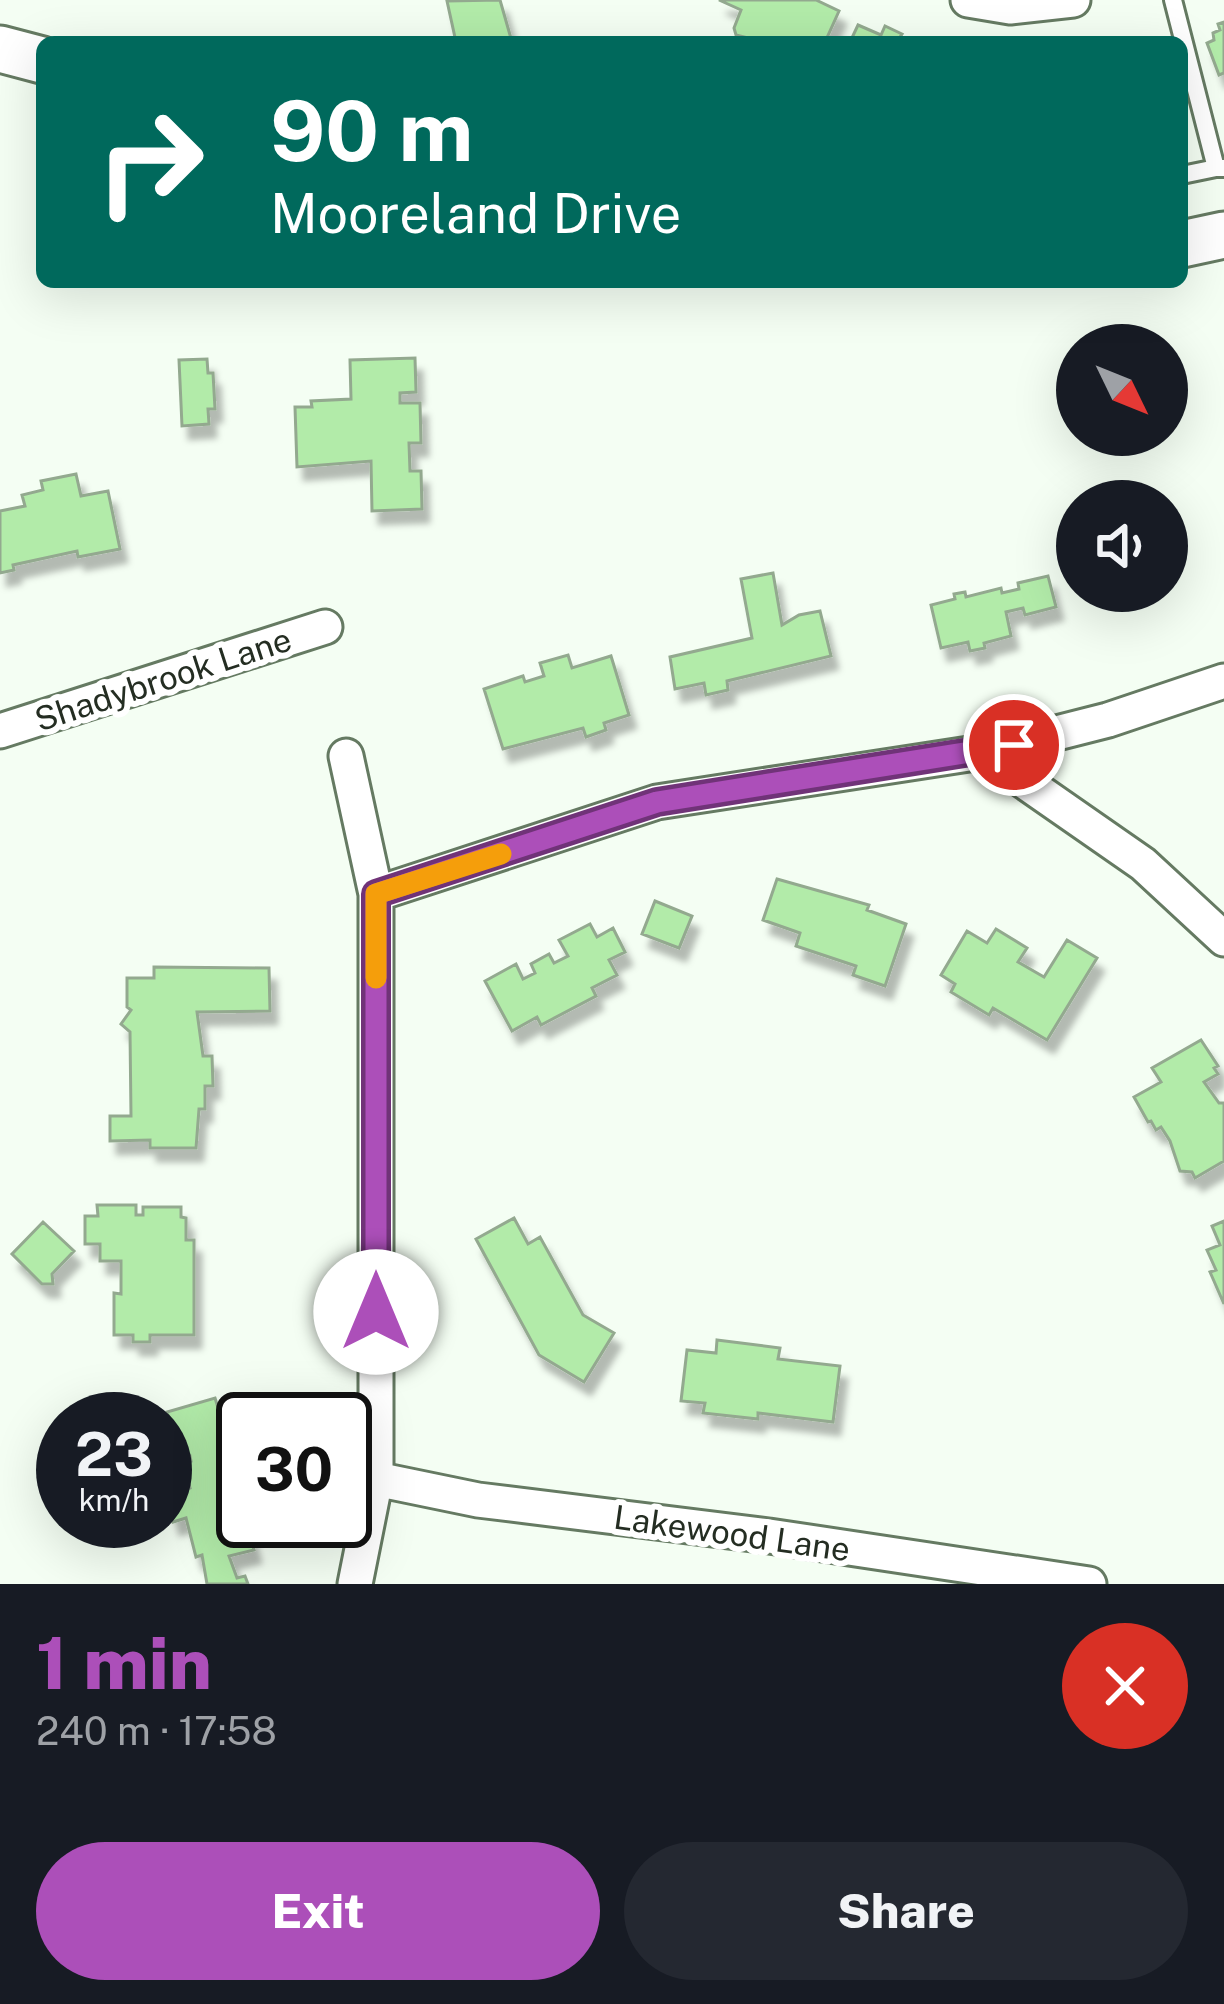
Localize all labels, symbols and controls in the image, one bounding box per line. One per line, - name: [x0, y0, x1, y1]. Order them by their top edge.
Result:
- text: 90 m: [270, 81, 473, 180]
- icon: right: [72, 84, 228, 240]
- text: Mooreland Drive: [270, 182, 681, 245]
- north arrow: [1056, 324, 1188, 456]
- map controls: [1056, 324, 1188, 612]
- button: sound: [1056, 480, 1188, 612]
- street label: Shadybrook Lane: [30, 620, 296, 738]
- pin: [963, 694, 1065, 796]
- icon: arrive: [981, 712, 1047, 778]
- position arrow: [313, 1249, 439, 1375]
- speed limit sign: 30: [216, 1392, 372, 1548]
- text: 23: [75, 1419, 153, 1490]
- text: km/h: [79, 1482, 149, 1518]
- street label: Lakewood Lane: [612, 1498, 852, 1568]
- text: 1 min: [36, 1621, 212, 1705]
- button: close: [1062, 1623, 1188, 1749]
- text: 240 m · 17:58: [36, 1708, 277, 1754]
- button: Exit: [36, 1842, 600, 1980]
- button: Share: [624, 1842, 1188, 1980]

